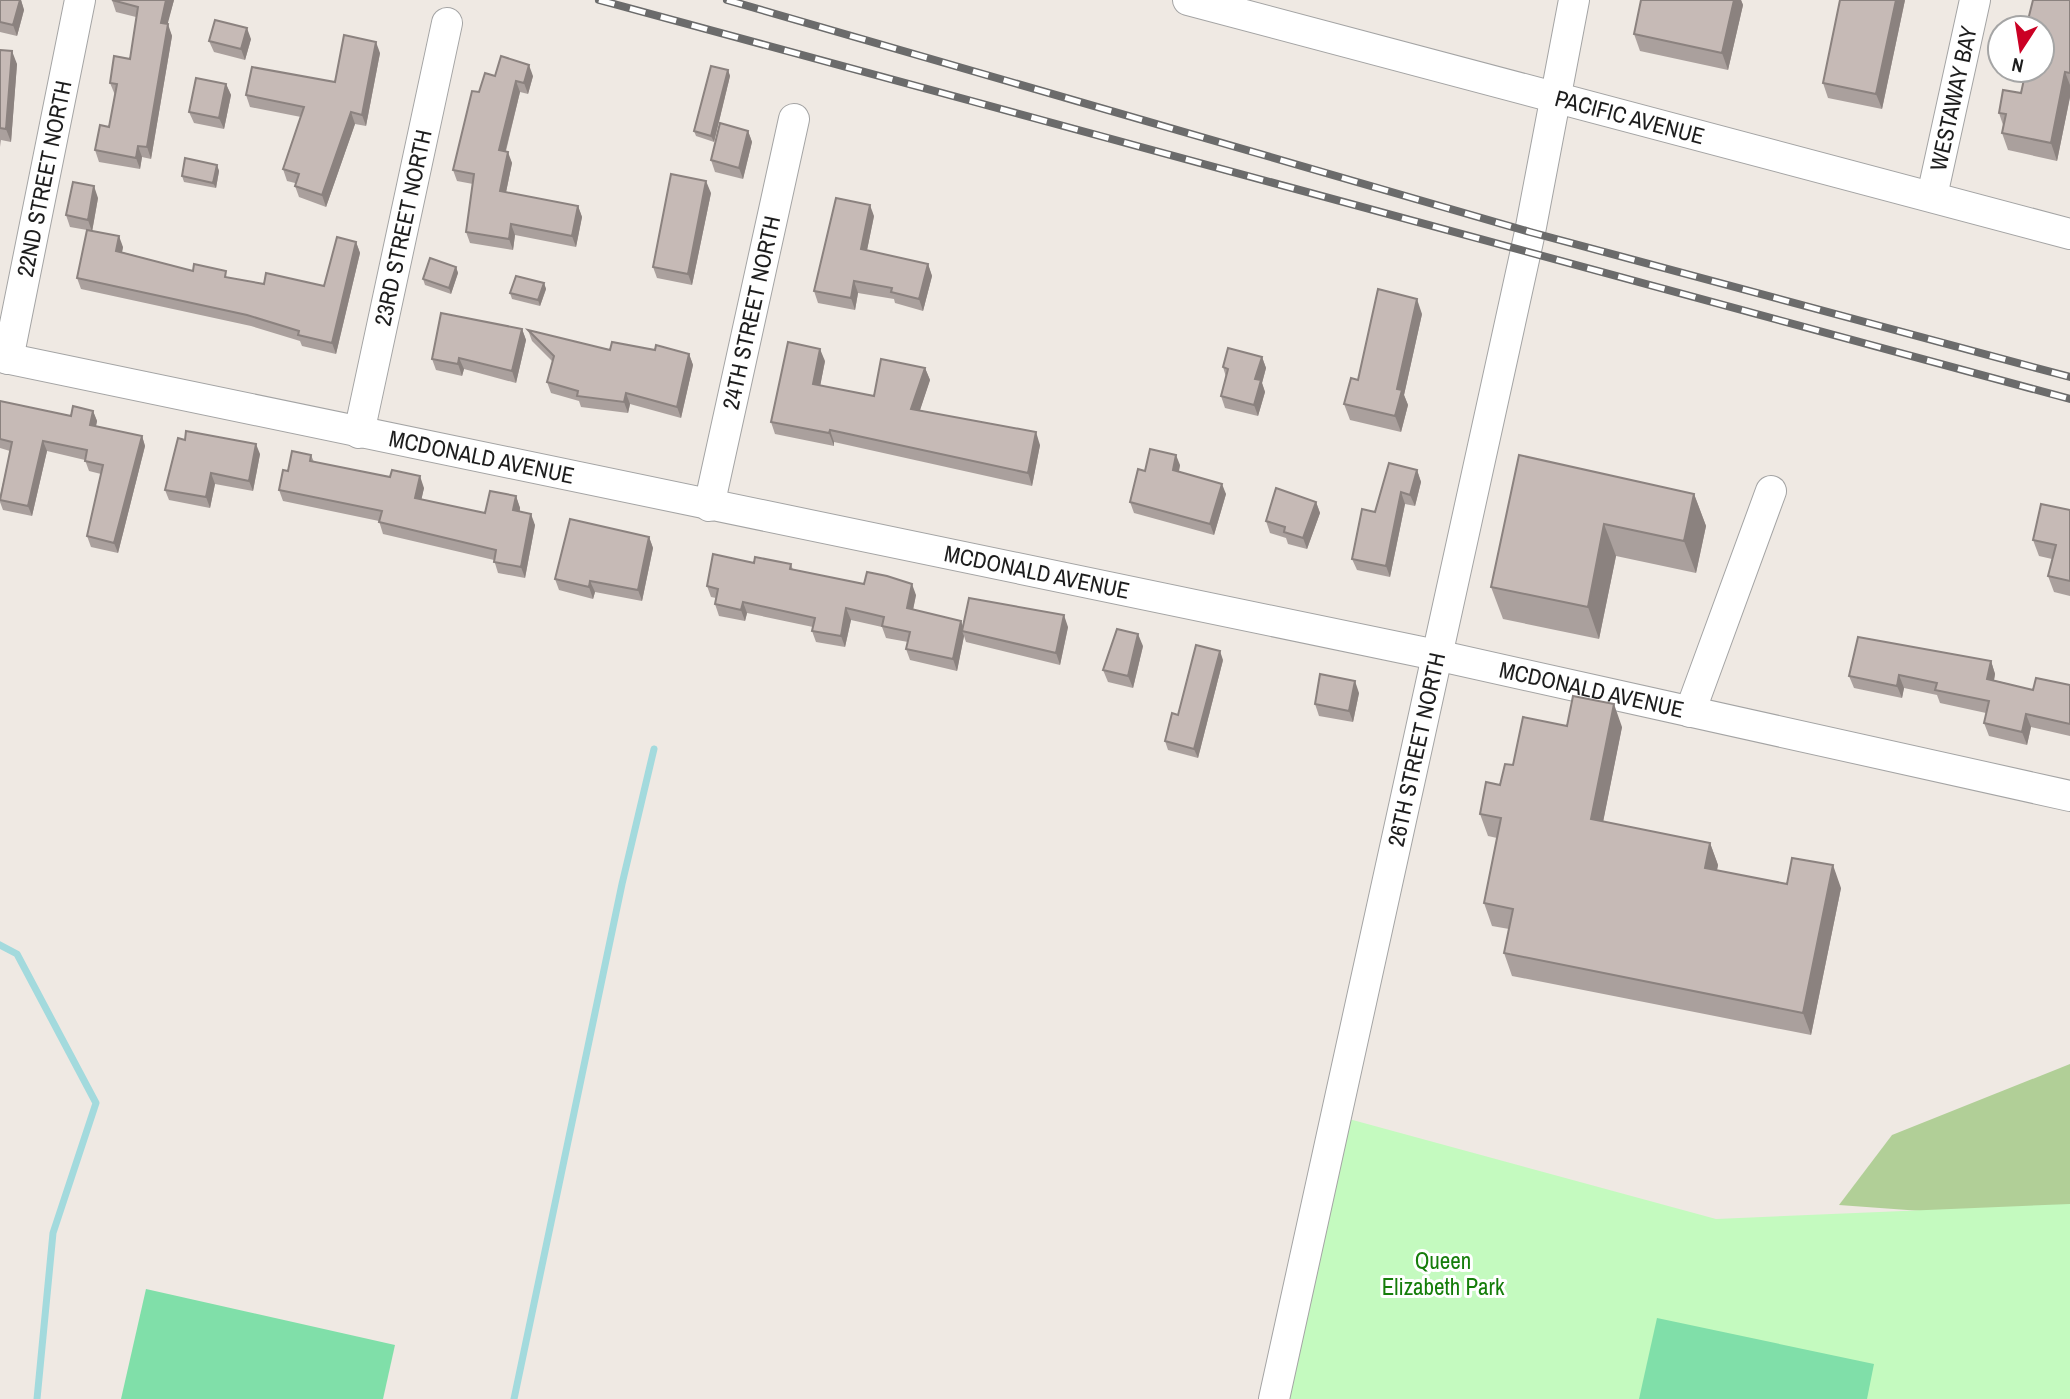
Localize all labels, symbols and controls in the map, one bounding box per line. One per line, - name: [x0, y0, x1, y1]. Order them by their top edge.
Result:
- north arrow: [1986, 14, 2056, 84]
- street label: WESTAWAY BAY: [1922, 23, 1984, 173]
- text: N: [2009, 52, 2026, 80]
- street label: 22ND STREET NORTH: [9, 78, 79, 279]
- street label: PACIFIC AVENUE: [1552, 82, 1708, 151]
- street label: 23RD STREET NORTH: [366, 127, 439, 328]
- street label: 24TH STREET NORTH: [715, 213, 787, 412]
- street label: MCDONALD AVENUE: [386, 422, 577, 491]
- street label: MCDONALD AVENUE: [942, 537, 1132, 606]
- street label: 26TH STREET NORTH: [1380, 650, 1452, 849]
- street label: MCDONALD AVENUE: [1496, 654, 1687, 725]
- park label: Queen Elizabeth Park: [1382, 1245, 1505, 1302]

